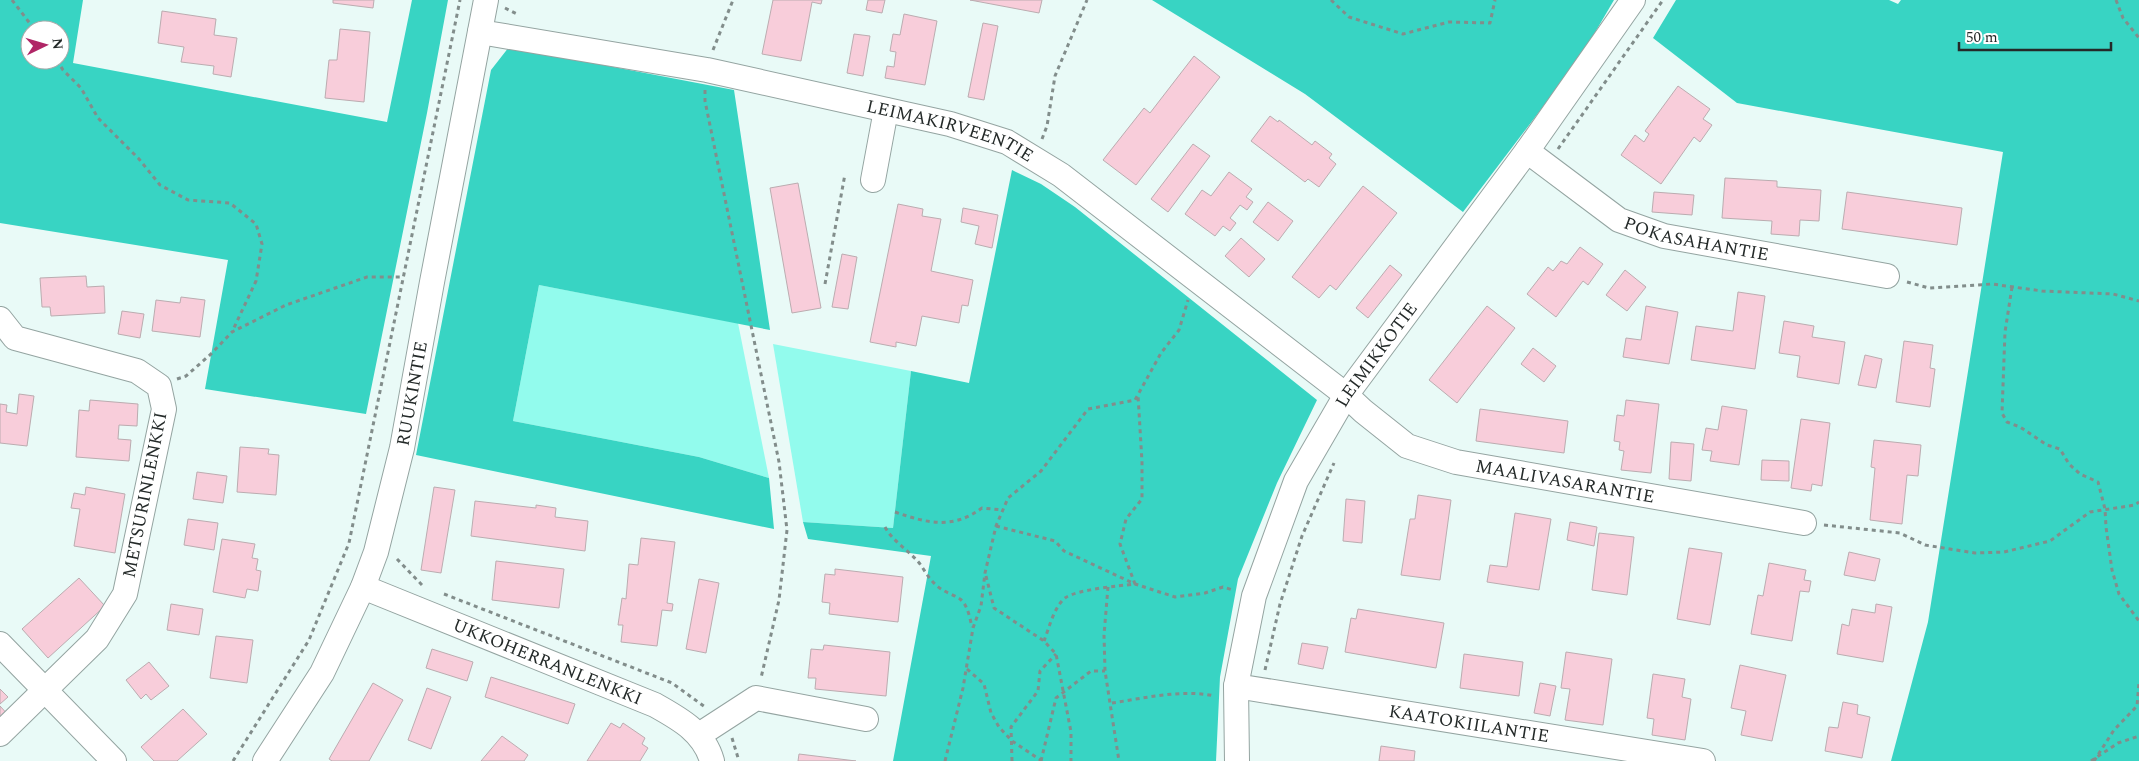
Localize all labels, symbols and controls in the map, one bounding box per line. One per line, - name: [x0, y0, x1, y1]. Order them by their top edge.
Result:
- north arrow: [20, 20, 70, 70]
- scale bar: [1959, 20, 2112, 52]
- text: 50 m: [1966, 26, 1998, 49]
- text: N: [46, 37, 68, 51]
- street label: LEIMAKIRVEENTIE: [864, 92, 1039, 169]
- street label: POKASAHANTIE: [1620, 209, 1771, 268]
- street label: LEIMIKKOTIE: [1328, 296, 1424, 412]
- street label: RUUKINTIE: [389, 339, 435, 448]
- street label: METSURINLENKKI: [116, 410, 174, 580]
- street label: MAALIVASARANTIE: [1474, 452, 1657, 510]
- street label: UKKOHERRANLENKKI: [449, 611, 646, 712]
- street label: KAATOKIILANTIE: [1387, 697, 1551, 750]

